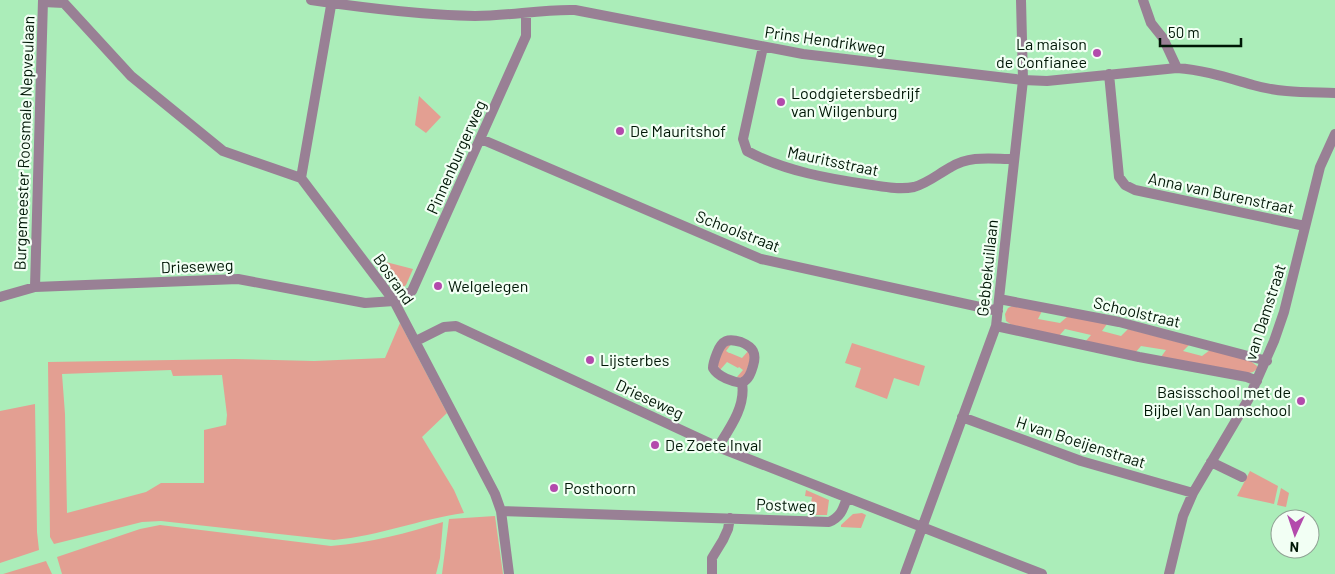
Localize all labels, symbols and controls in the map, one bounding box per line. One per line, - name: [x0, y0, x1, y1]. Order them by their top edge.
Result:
- street label: Burgemeester Roosmale Nepveulaan: [10, 15, 37, 271]
- scale bar: [1160, 15, 1241, 47]
- street label: Prins Hendrikweg: [764, 22, 887, 57]
- text: 50 m: [1168, 23, 1200, 41]
- place label: La maison de Confianee: [996, 34, 1087, 71]
- marker: La maison de Confianee: [1091, 47, 1103, 59]
- place label: Loodgietersbedrijf van Wilgenburg: [791, 83, 921, 120]
- marker: Loodgietersbedrijf van Wilgenburg: [775, 96, 787, 108]
- street label: Pinnenburgerweg: [422, 97, 489, 217]
- place label: De Mauritshof: [630, 121, 726, 140]
- marker: De Mauritshof: [614, 125, 626, 137]
- street label: Mauritsstraat: [786, 142, 880, 179]
- street label: Anna van Burenstraat: [1147, 168, 1296, 217]
- street label: Schoolstraat: [693, 206, 783, 255]
- street label: Gebbekuillaan: [972, 219, 1001, 317]
- street label: Bosrand: [370, 250, 419, 308]
- street label: Drieseweg: [160, 255, 234, 276]
- street label: van Damstraat: [1240, 261, 1289, 362]
- place label: Welgelegen: [448, 276, 528, 295]
- marker: Welgelegen: [432, 280, 444, 292]
- street label: Schoolstraat: [1092, 292, 1182, 331]
- place label: Lijsterbes: [600, 350, 669, 369]
- marker: Lijsterbes: [584, 354, 596, 366]
- street label: Drieseweg: [613, 375, 687, 422]
- place label: Basisschool met de Bijbel Van Damschool: [1143, 382, 1291, 419]
- marker: Basisschool met de Bijbel Van Damschool: [1295, 395, 1307, 407]
- street label: H van Boeijenstraat: [1014, 412, 1148, 471]
- place label: De Zoete Inval: [665, 435, 762, 454]
- marker: De Zoete Inval: [649, 439, 661, 451]
- place label: Posthoorn: [564, 478, 636, 497]
- marker: Posthoorn: [548, 482, 560, 494]
- street label: Postweg: [756, 494, 816, 515]
- north arrow: [1270, 509, 1320, 559]
- text: N: [1289, 539, 1299, 556]

